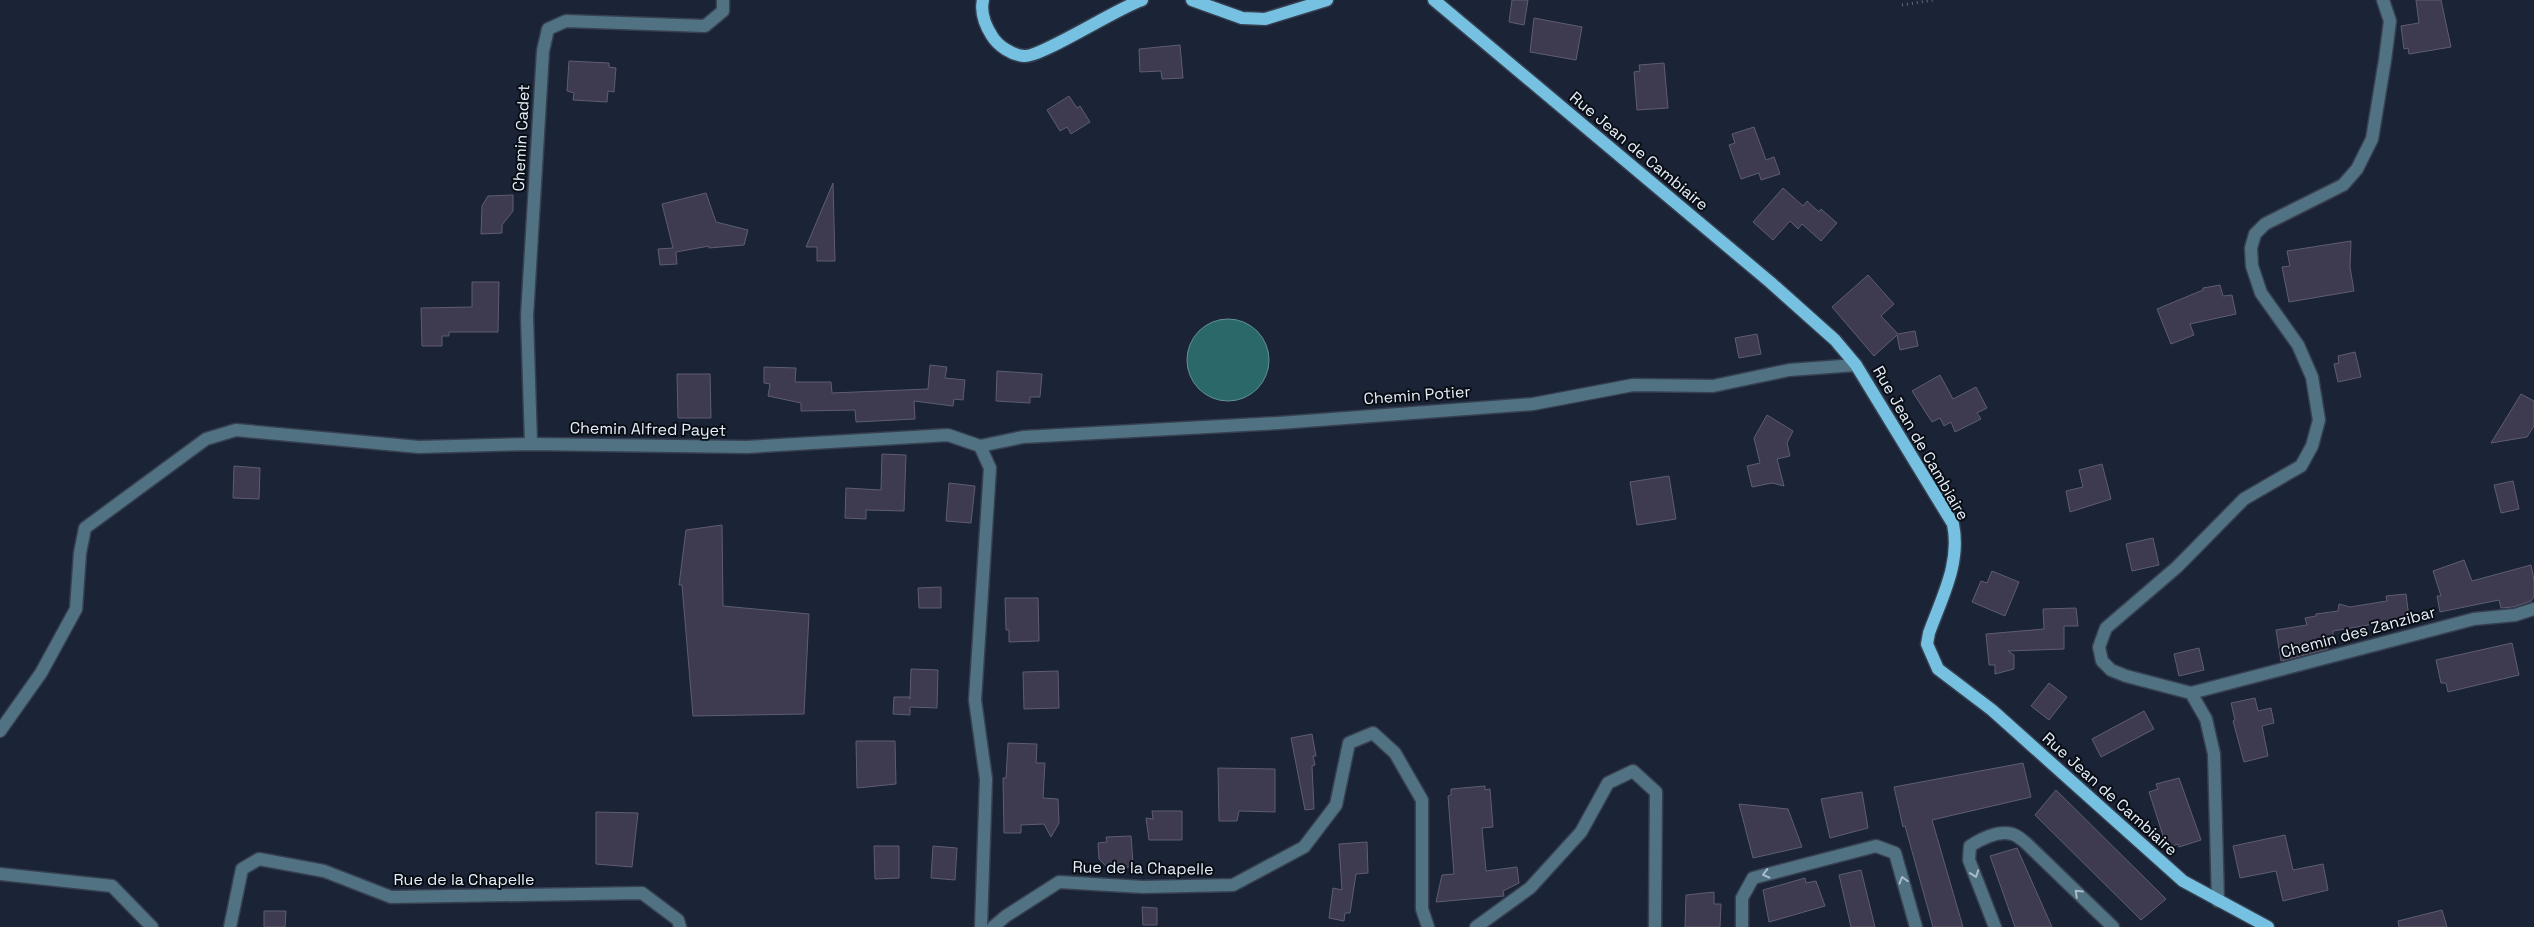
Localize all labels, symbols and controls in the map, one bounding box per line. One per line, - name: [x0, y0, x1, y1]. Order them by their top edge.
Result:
- street label: Chemin Cadet: [508, 84, 534, 192]
- street label: Rue Jean de Cambiaire: [1565, 87, 1713, 215]
- street label: Rue Jean de Cambiaire: [1868, 362, 1974, 524]
- street label: Chemin Potier: [1363, 381, 1471, 409]
- street label: Chemin Alfred Payet: [570, 417, 726, 441]
- street label: Chemin des Zanzibar: [2278, 601, 2438, 663]
- street label: Rue Jean de Cambiaire: [2038, 728, 2182, 860]
- street label: Rue de la Chapelle: [1072, 856, 1214, 880]
- one-way arrow: [1761, 868, 1770, 879]
- street label: Rue de la Chapelle: [394, 869, 534, 890]
- one-way arrow: [1969, 869, 1979, 878]
- one-way arrow: [1898, 876, 1908, 885]
- one-way arrow: [2074, 890, 2083, 899]

